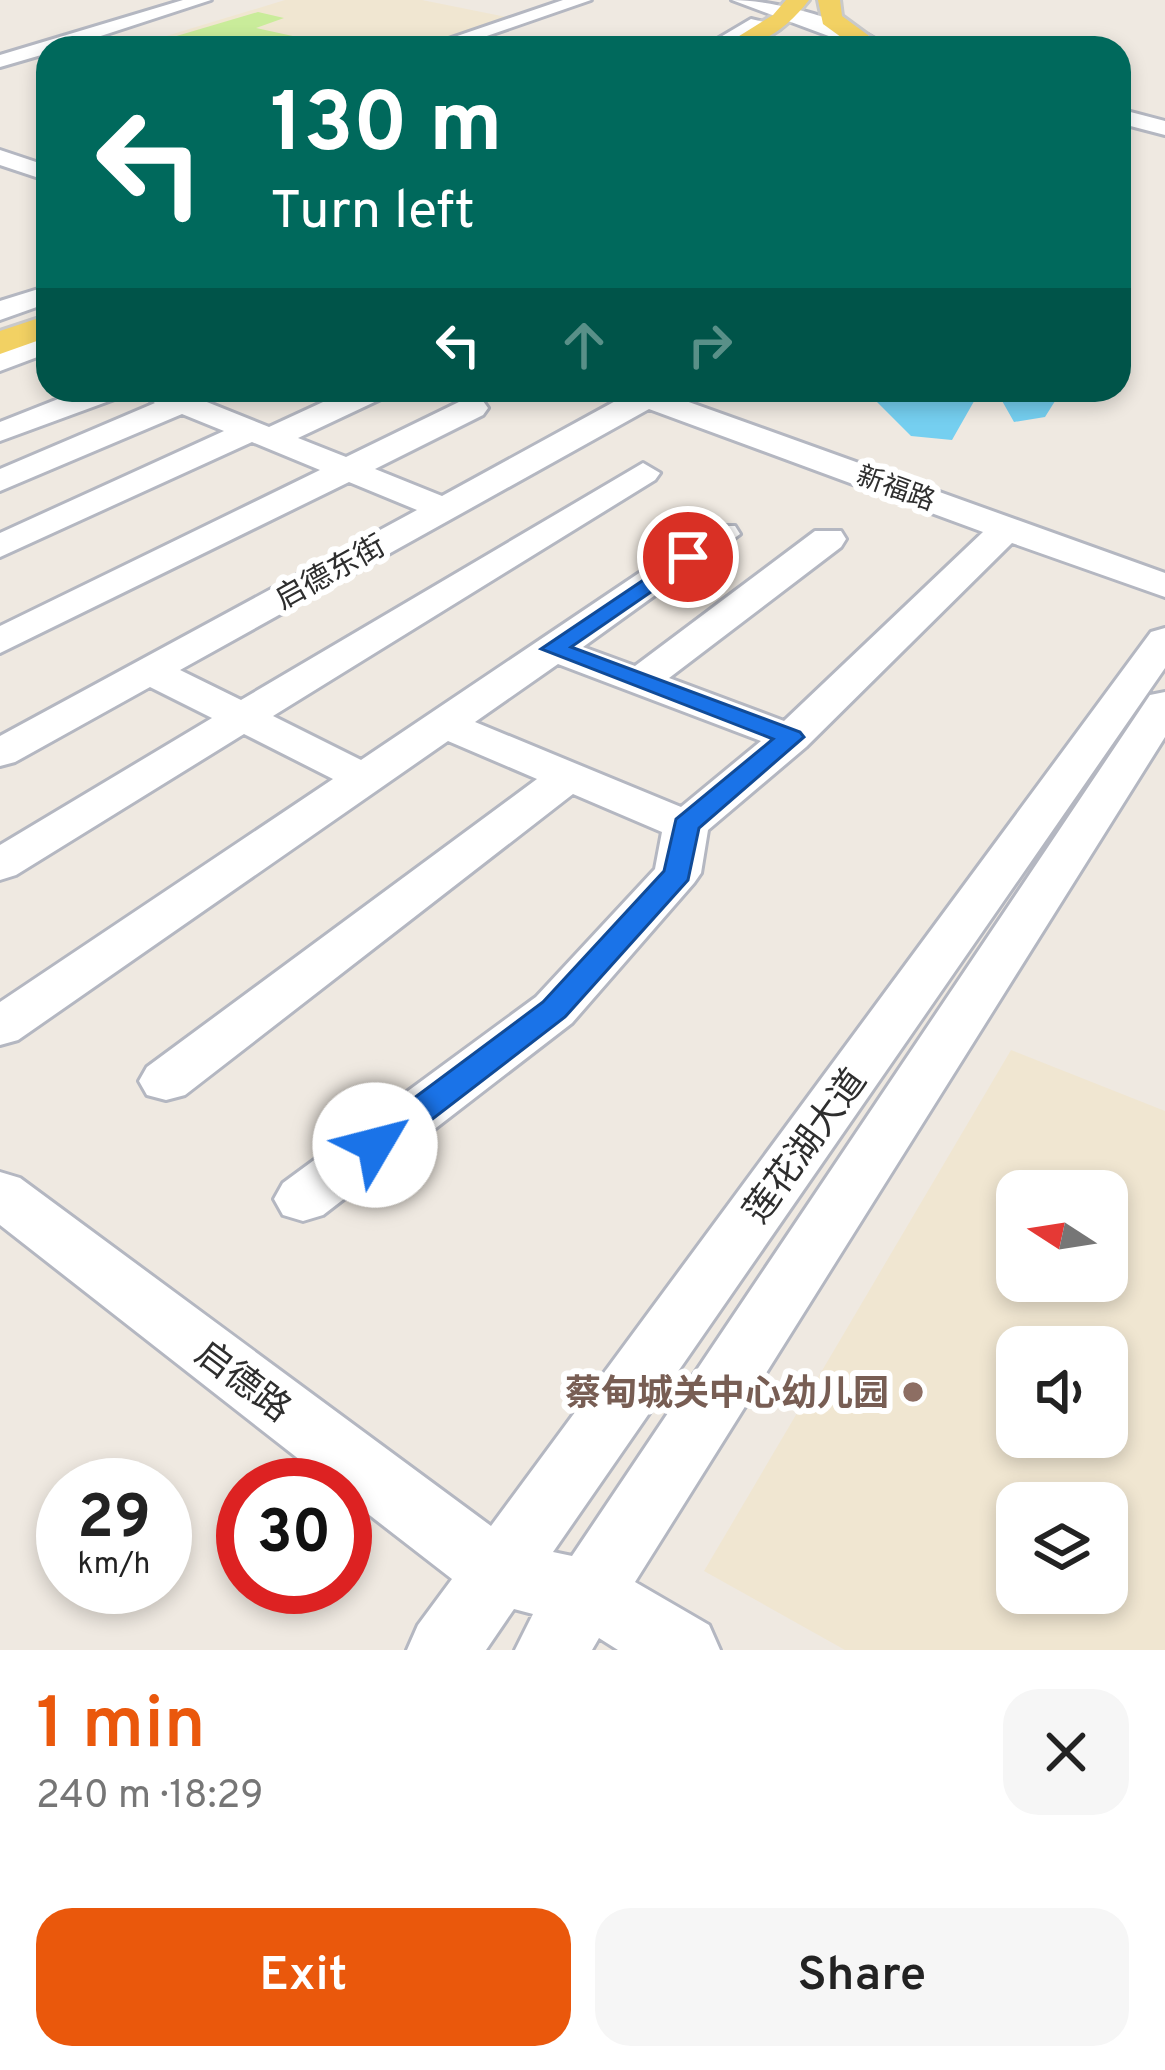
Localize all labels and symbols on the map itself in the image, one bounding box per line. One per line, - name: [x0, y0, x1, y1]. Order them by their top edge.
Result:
- street label: 新福路: [851, 460, 939, 520]
- pin: [637, 506, 739, 608]
- street label: 启德东街: [270, 529, 393, 619]
- street label: 莲花湖大道: [736, 1061, 879, 1234]
- position arrow: [312, 1082, 438, 1208]
- north arrow: [996, 1170, 1128, 1302]
- street label: 启德路: [185, 1332, 299, 1434]
- place label: 蔡甸城关中心幼儿园: [565, 1373, 889, 1419]
- marker: 蔡甸城关中心幼儿园: [900, 1379, 926, 1405]
- speed limit sign: 30: [216, 1458, 372, 1614]

